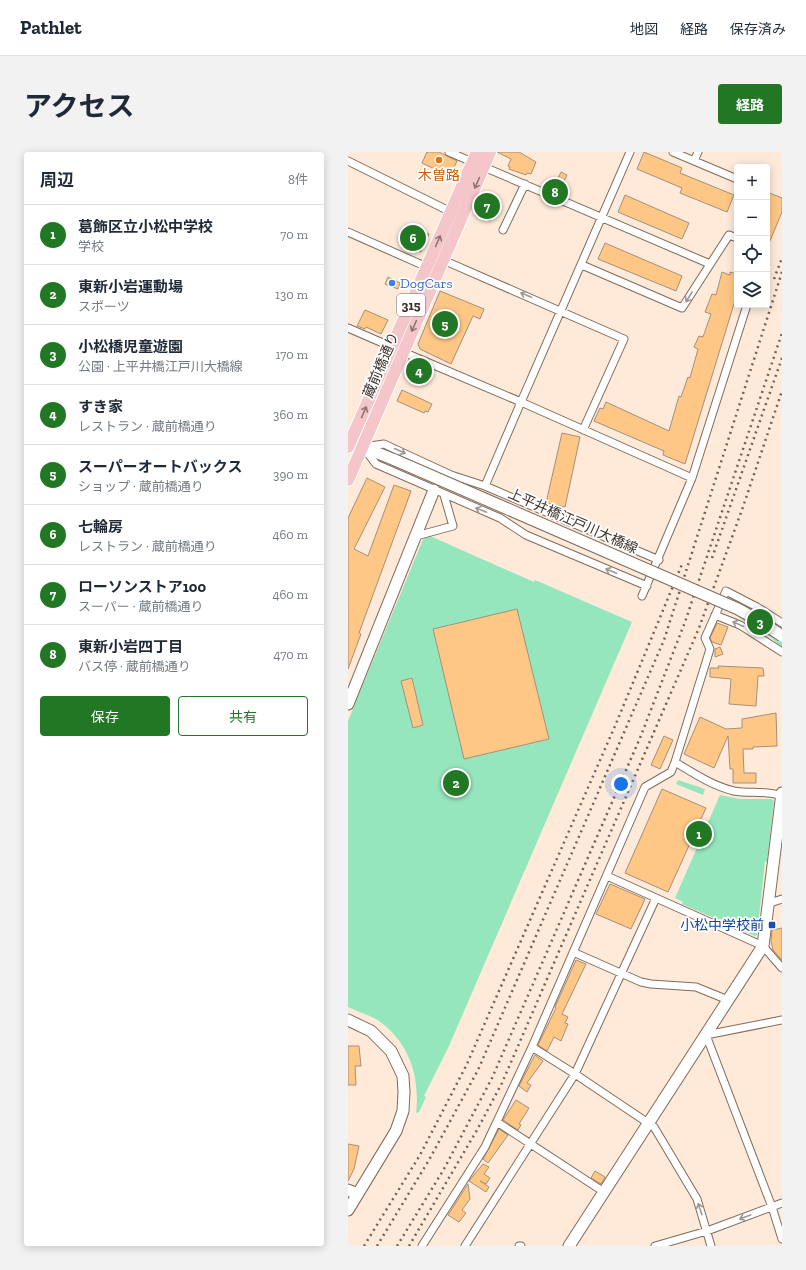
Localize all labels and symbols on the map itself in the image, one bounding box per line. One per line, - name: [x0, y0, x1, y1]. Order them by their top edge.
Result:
- marker: 木曽路: [434, 155, 444, 165]
- place label: 木曽路: [418, 167, 460, 184]
- one-way arrow: [473, 177, 480, 189]
- pin: 8: [542, 177, 568, 207]
- pin: 7: [474, 191, 500, 221]
- pin: 6: [400, 223, 426, 253]
- one-way arrow: [435, 236, 443, 248]
- place label: DogCars: [400, 275, 453, 292]
- marker: DogCars: [387, 278, 397, 288]
- one-way arrow: [520, 291, 532, 299]
- one-way arrow: [685, 291, 693, 302]
- road number: 315: [397, 294, 425, 316]
- pin: 5: [432, 309, 458, 339]
- one-way arrow: [410, 320, 417, 332]
- street label: 蔵前橋通り: [360, 329, 402, 401]
- pin: 4: [406, 356, 432, 386]
- one-way arrow: [361, 406, 368, 418]
- one-way arrow: [394, 448, 406, 455]
- street label: 上平井橋江戸川大橋線: [506, 485, 640, 557]
- one-way arrow: [475, 506, 487, 513]
- one-way arrow: [605, 566, 617, 574]
- pin: 3: [747, 607, 773, 637]
- one-way arrow: [732, 620, 744, 628]
- pin: 2: [443, 768, 469, 798]
- your location: [611, 774, 631, 794]
- pin: 1: [686, 819, 712, 849]
- place label: 小松中学校前: [680, 917, 764, 934]
- marker: 小松中学校前: [767, 920, 777, 930]
- one-way arrow: [696, 1202, 703, 1215]
- one-way arrow: [740, 1213, 752, 1221]

